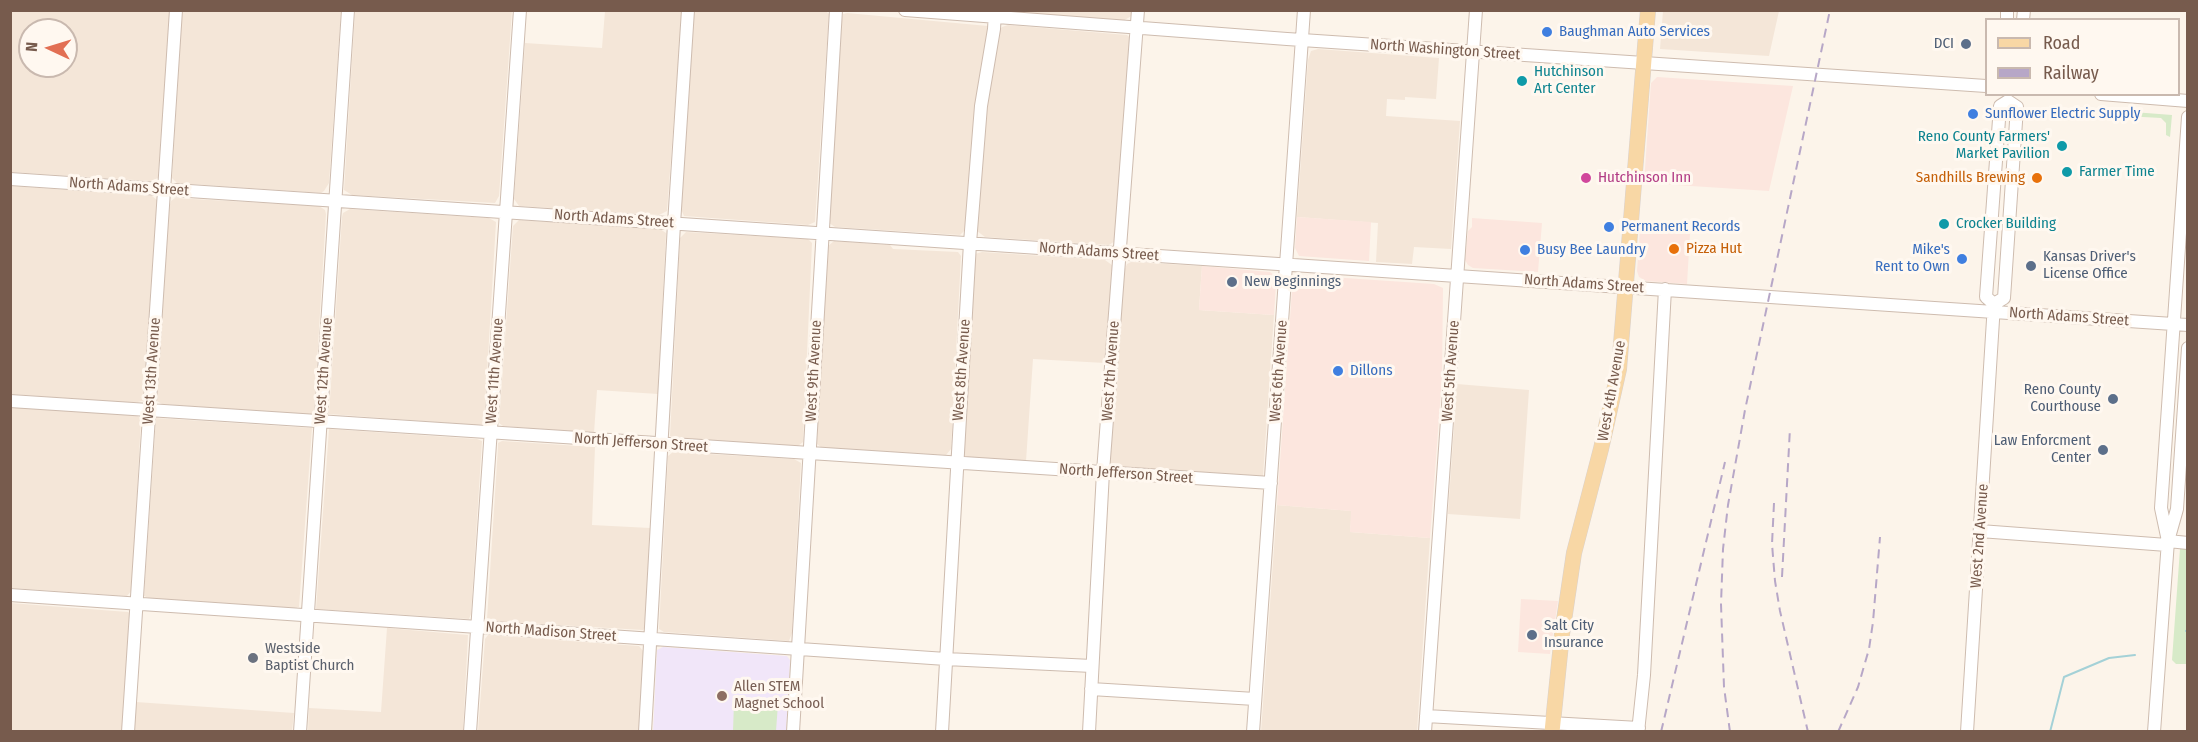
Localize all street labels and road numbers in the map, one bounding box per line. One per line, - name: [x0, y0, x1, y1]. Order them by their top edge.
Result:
- street label: North Washington Street: [1369, 36, 1521, 64]
- street label: North Adams Street: [68, 174, 190, 200]
- street label: North Adams Street: [553, 206, 675, 232]
- street label: North Adams Street: [1038, 239, 1160, 265]
- street label: North Adams Street: [1523, 271, 1645, 297]
- street label: North Adams Street: [2008, 304, 2130, 330]
- street label: West 13th Avenue: [139, 317, 165, 425]
- street label: West 12th Avenue: [311, 317, 337, 425]
- street label: West 11th Avenue: [482, 317, 508, 425]
- street label: West 8th Avenue: [949, 318, 975, 422]
- street label: West 6th Avenue: [1266, 319, 1292, 423]
- street label: West 9th Avenue: [802, 320, 826, 422]
- street label: West 7th Avenue: [1099, 320, 1123, 422]
- street label: West 5th Avenue: [1438, 320, 1464, 422]
- street label: West 4th Avenue: [1594, 339, 1630, 443]
- street label: North Jefferson Street: [573, 429, 709, 457]
- street label: North Jefferson Street: [1058, 460, 1194, 488]
- street label: West 2nd Avenue: [1967, 483, 1993, 589]
- street label: North Madison Street: [485, 618, 617, 646]

